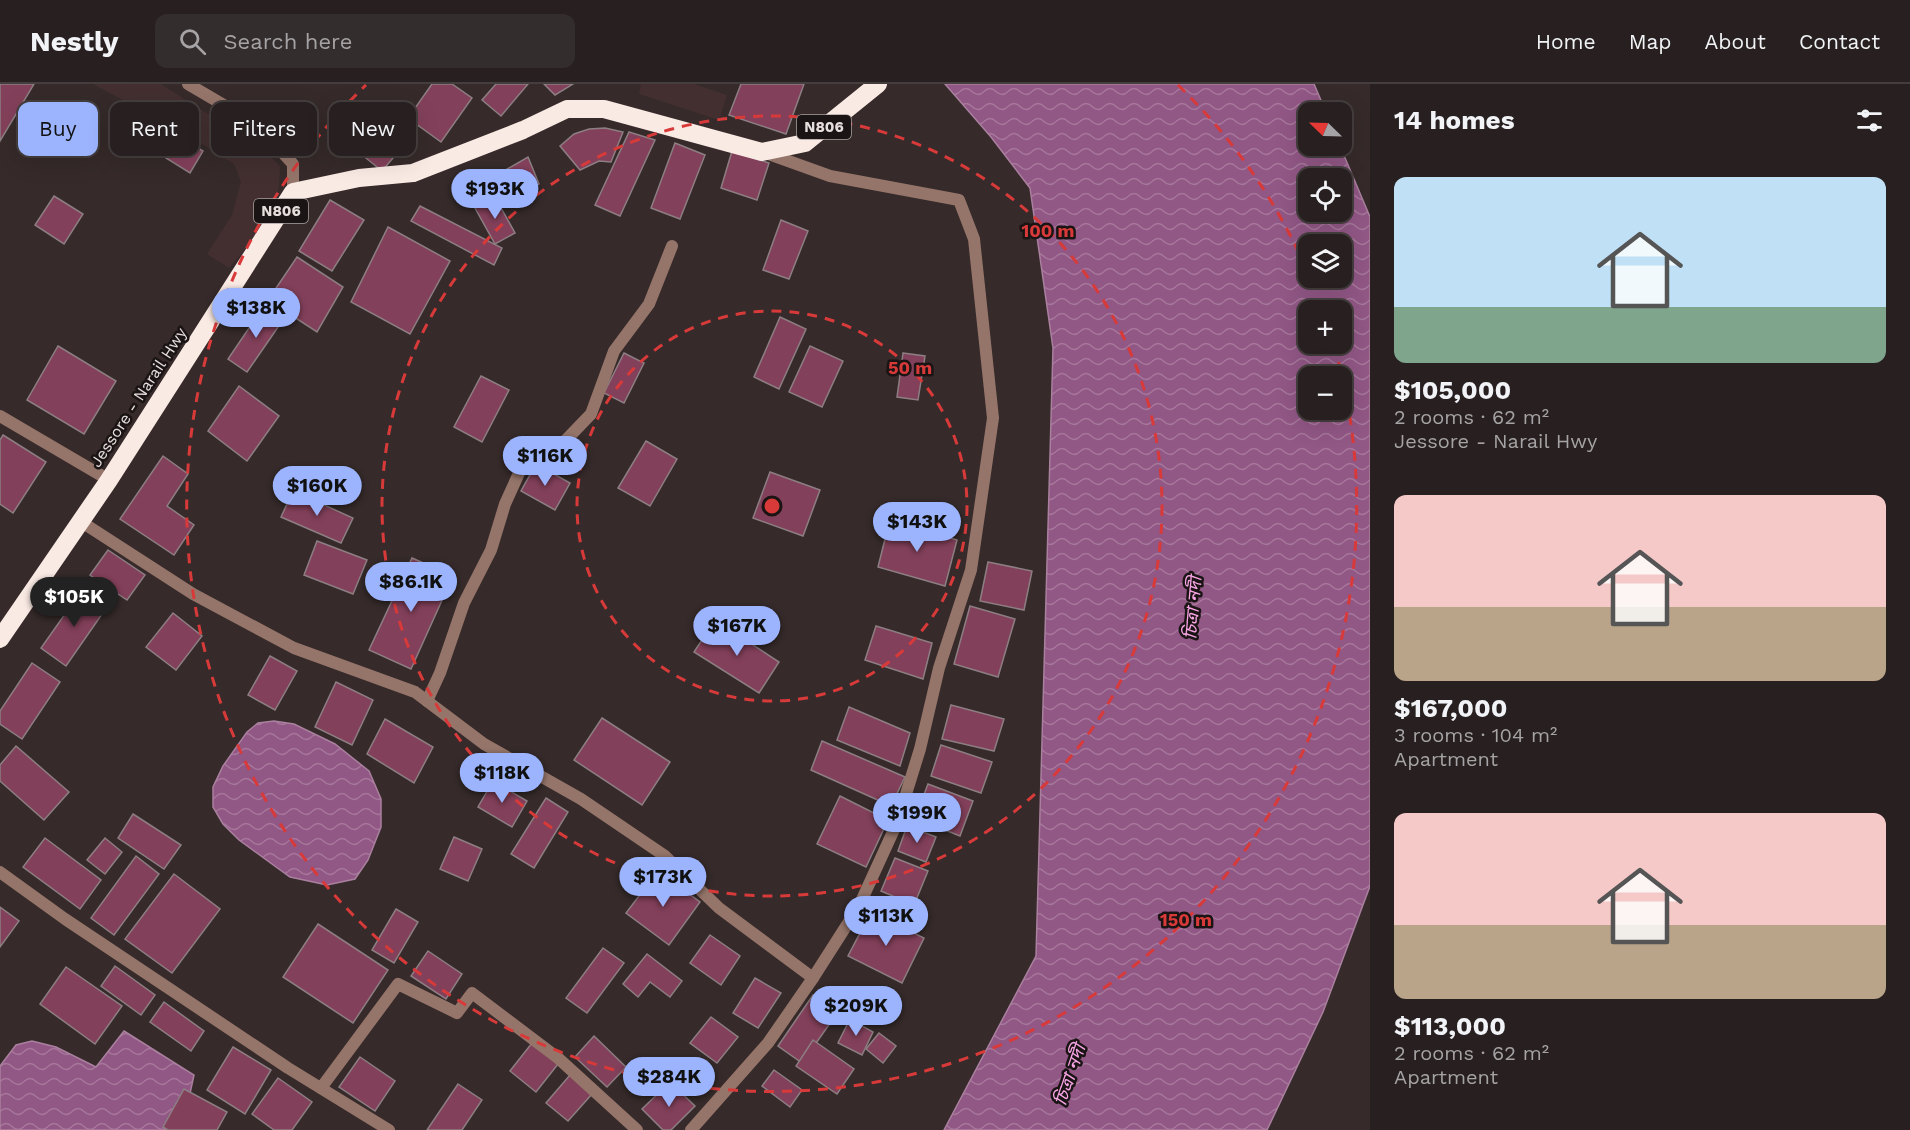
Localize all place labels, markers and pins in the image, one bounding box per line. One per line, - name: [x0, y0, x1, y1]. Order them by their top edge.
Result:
- pin: $193K: [453, 169, 537, 220]
- pin: $138K: [214, 288, 298, 339]
- pin: $116K: [503, 436, 587, 487]
- pin: $160K: [275, 466, 359, 517]
- centre of rings: [762, 496, 782, 516]
- pin: $143K: [875, 502, 959, 553]
- pin: $86.1K: [362, 562, 460, 613]
- pin: $105K: [32, 577, 116, 628]
- pin: $167K: [695, 606, 779, 657]
- pin: $118K: [460, 753, 544, 804]
- pin: $199K: [875, 793, 959, 844]
- pin: $173K: [621, 857, 705, 908]
- pin: $113K: [844, 896, 928, 947]
- pin: $209K: [814, 986, 898, 1037]
- pin: $284K: [627, 1057, 711, 1108]

